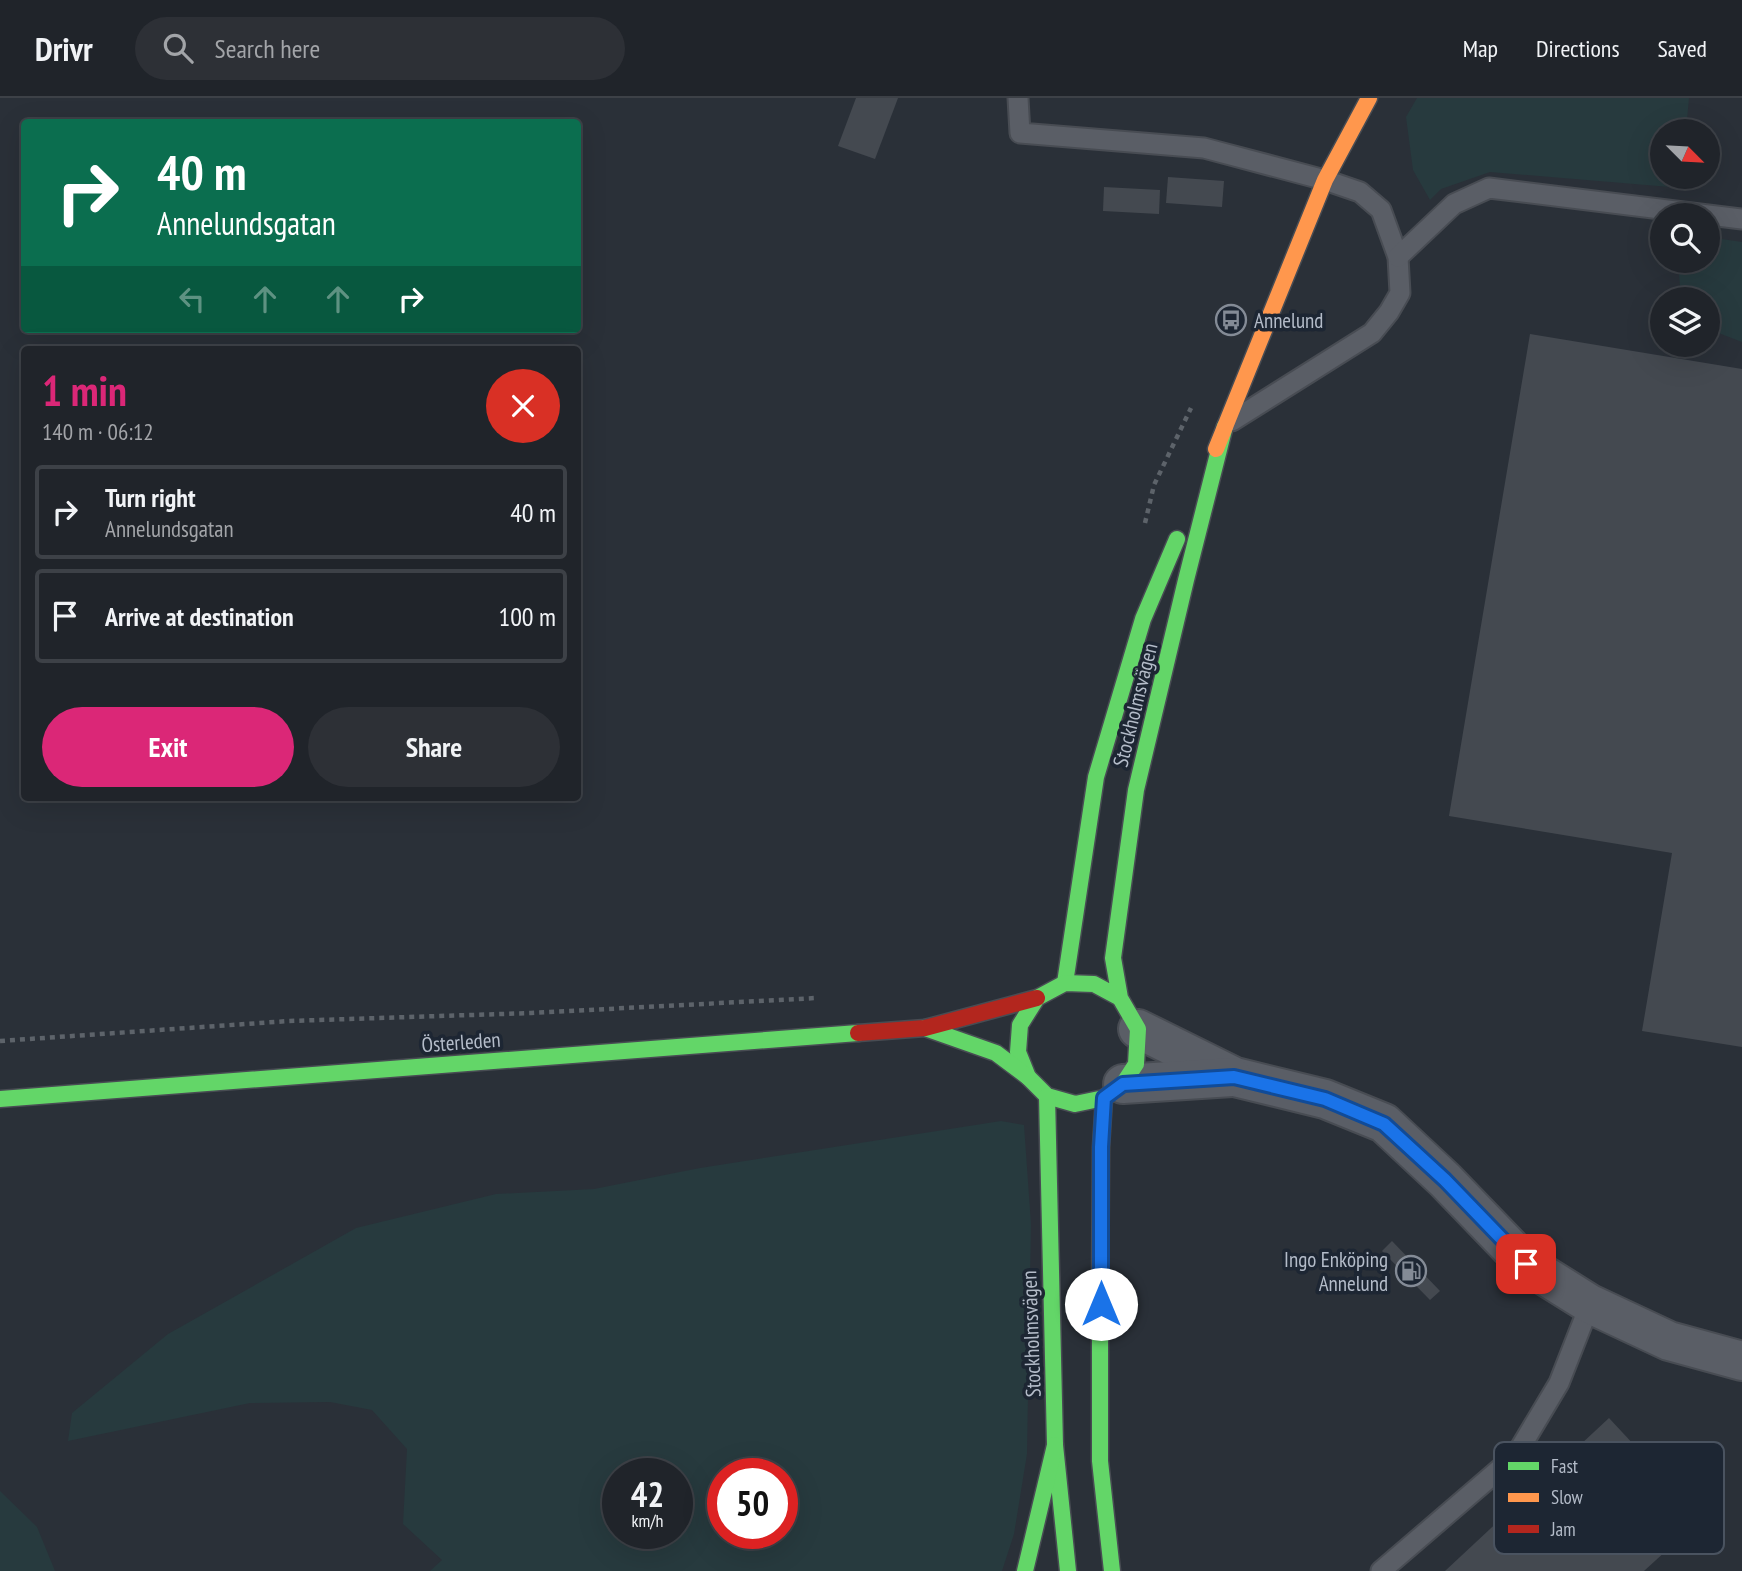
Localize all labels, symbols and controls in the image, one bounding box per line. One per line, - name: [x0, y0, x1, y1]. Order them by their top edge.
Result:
- search box: [135, 17, 625, 80]
- text: Drivr: [35, 27, 93, 70]
- icon: search: [159, 29, 197, 67]
- text: Search here: [215, 32, 320, 65]
- text: Map: [1463, 33, 1498, 64]
- text: Directions: [1536, 33, 1620, 64]
- text: Saved: [1658, 33, 1707, 64]
- north arrow: [1650, 119, 1720, 189]
- map controls: [1650, 119, 1720, 357]
- text: 40 m: [157, 140, 246, 204]
- icon: right: [42, 147, 133, 238]
- text: Annelundsgatan: [157, 202, 336, 244]
- button: search: [1650, 203, 1720, 273]
- icon: left: [173, 280, 211, 318]
- icon: ahead: [246, 280, 284, 318]
- icon: ahead: [319, 280, 357, 318]
- icon: right: [392, 280, 430, 318]
- button: layers: [1650, 287, 1720, 357]
- bus stop icon: Annelund: [1214, 303, 1248, 337]
- place label: Annelund: [1254, 307, 1323, 334]
- text: 1 min: [42, 363, 127, 418]
- button: close: [486, 369, 560, 443]
- text: 140 m · 06:12: [42, 417, 154, 446]
- text: Turn right: [105, 481, 196, 514]
- icon: right: [46, 493, 84, 531]
- text: 40 m: [510, 496, 556, 529]
- text: Annelundsgatan: [105, 514, 234, 543]
- icon: arrive: [46, 597, 84, 635]
- text: Arrive at destination: [105, 600, 294, 633]
- text: 100 m: [498, 600, 556, 633]
- street label: Stockholmsvägen: [1107, 640, 1163, 770]
- button: Exit: [42, 707, 294, 787]
- button: Share: [308, 707, 560, 787]
- street label: Österleden: [421, 1026, 501, 1058]
- pin: [1496, 1234, 1556, 1294]
- icon: arrive: [1507, 1245, 1545, 1283]
- place label: Ingo Enköping Annelund: [1284, 1246, 1388, 1297]
- fuel station icon: Ingo Enköping Annelund: [1394, 1254, 1428, 1288]
- position arrow: [1064, 1267, 1138, 1341]
- street label: Stockholmsvägen: [1015, 1270, 1047, 1398]
- legend: [1494, 1442, 1724, 1554]
- text: Fast: [1551, 1454, 1579, 1478]
- speed limit sign: 50: [707, 1458, 798, 1549]
- text: 42: [631, 1471, 664, 1517]
- text: Slow: [1551, 1485, 1584, 1509]
- text: km/h: [632, 1509, 663, 1532]
- text: Jam: [1550, 1517, 1576, 1541]

